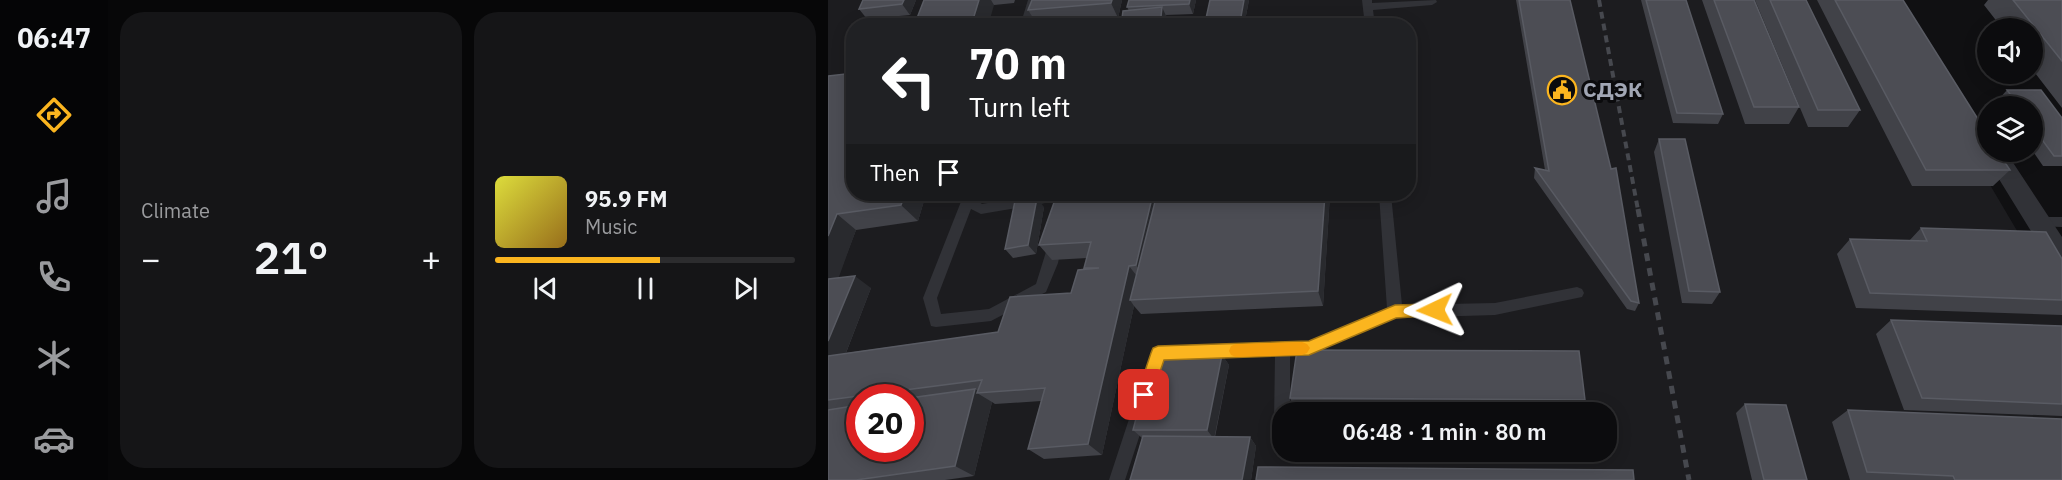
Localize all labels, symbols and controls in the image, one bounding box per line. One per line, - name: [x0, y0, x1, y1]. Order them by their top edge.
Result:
- map controls: [1977, 18, 2043, 162]
- button: sound: [1977, 18, 2043, 84]
- text: 06:47: [17, 20, 91, 55]
- text: 70 m: [969, 36, 1067, 91]
- icon: left: [870, 42, 948, 120]
- public building icon: СДЭК: [1546, 74, 1578, 106]
- place label: СДЭК: [1583, 75, 1642, 103]
- text: Turn left: [969, 89, 1070, 124]
- icon: directions: [33, 94, 75, 136]
- button: layers: [1977, 96, 2043, 162]
- icon: arrive: [932, 156, 965, 189]
- text: Then: [870, 158, 920, 187]
- icon: music: [33, 175, 75, 217]
- text: 95.9 FM: [585, 184, 668, 213]
- text: Climate: [141, 197, 210, 224]
- text: Music: [585, 213, 637, 240]
- text: 21°: [253, 228, 329, 286]
- text: −: [141, 237, 161, 280]
- text: +: [421, 237, 441, 280]
- icon: phone: [33, 256, 75, 298]
- icon: previous: [529, 272, 562, 305]
- icon: pause: [629, 272, 662, 305]
- icon: next: [729, 272, 762, 305]
- position arrow: [1403, 278, 1467, 342]
- icon: climate: [33, 337, 75, 379]
- pin: [1118, 369, 1169, 420]
- icon: arrive: [1127, 378, 1160, 411]
- speed limit sign: 20: [846, 384, 924, 462]
- text: 06:48 · 1 min · 80 m: [1343, 417, 1547, 446]
- icon: car: [33, 418, 75, 460]

